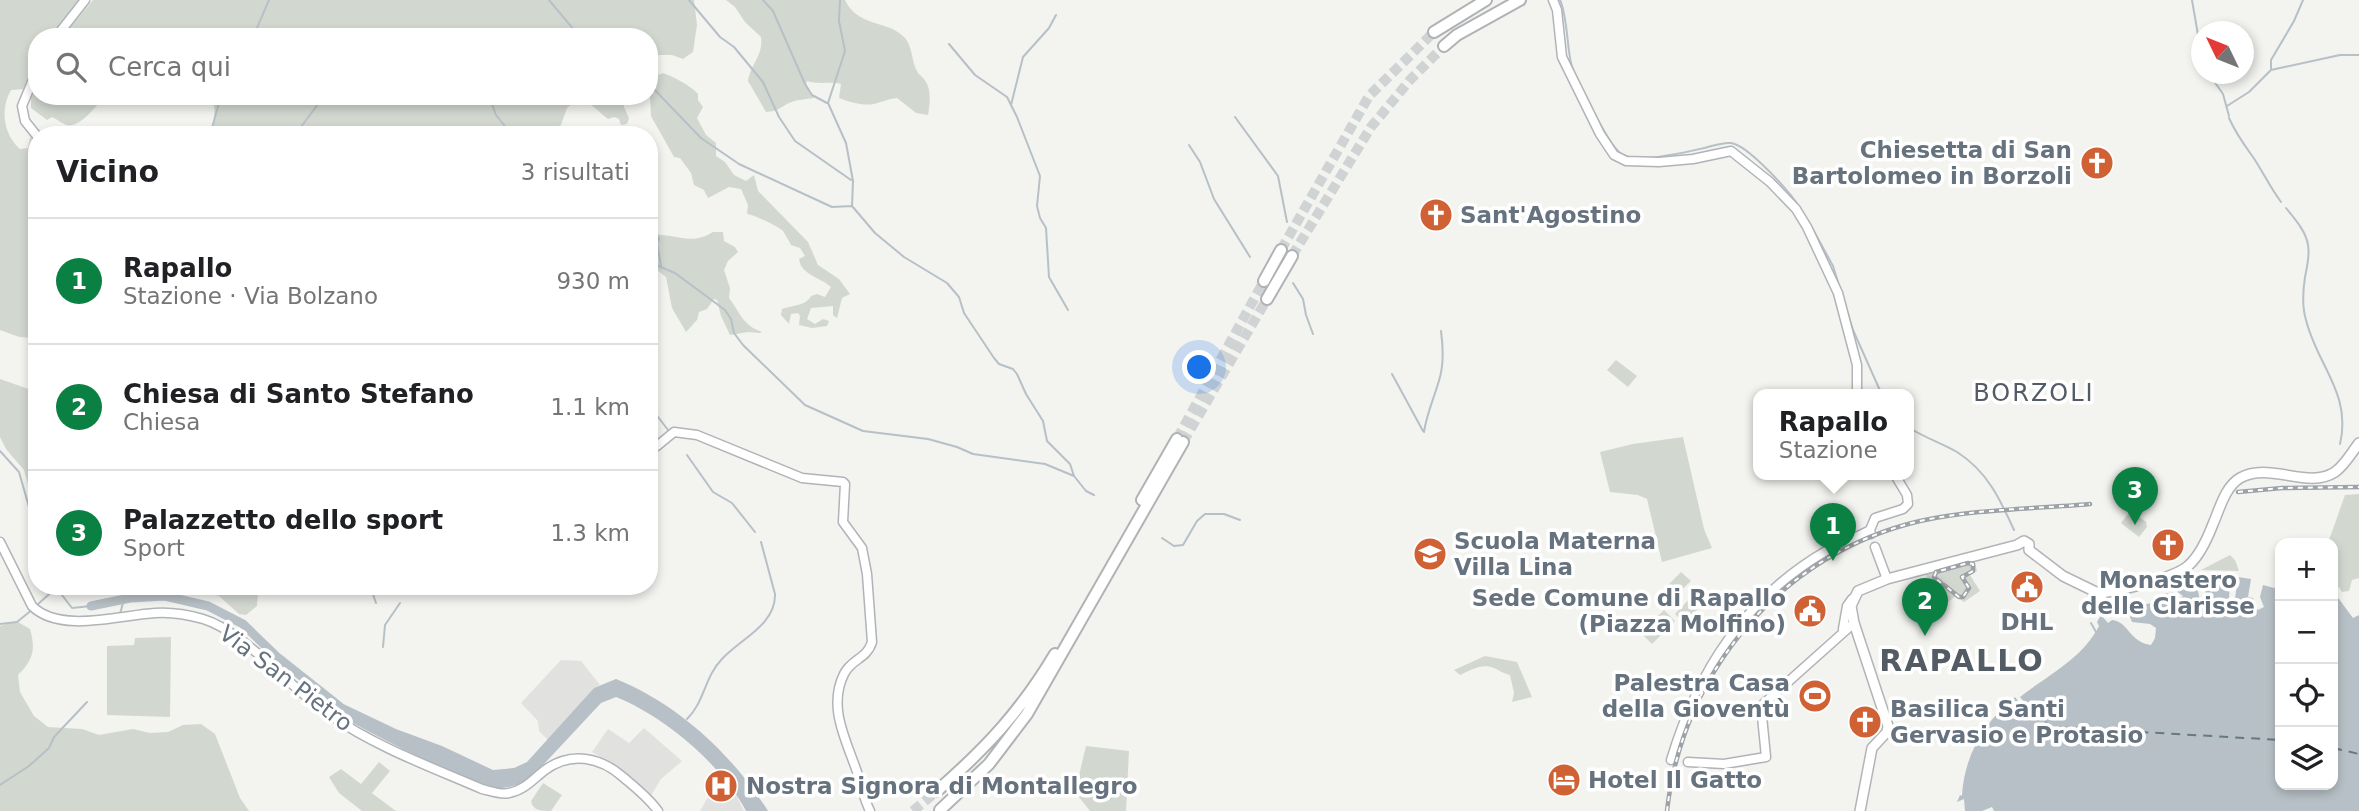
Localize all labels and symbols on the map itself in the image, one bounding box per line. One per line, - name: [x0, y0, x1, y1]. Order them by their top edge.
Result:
- north arrow: [2191, 21, 2254, 84]
- place label: Chiesetta di San Bartolomeo in Borzoli: [1792, 137, 2072, 189]
- church icon: Chiesetta di San Bartolomeo in Borzoli: [2078, 144, 2116, 182]
- church icon: Sant'Agostino: [1417, 196, 1455, 234]
- place label: Sant'Agostino: [1460, 202, 1641, 228]
- your location: [1182, 350, 1216, 384]
- district label: BORZOLI: [1973, 379, 2095, 407]
- pin: 3: [2112, 467, 2158, 525]
- pin: 1: [1810, 503, 1856, 561]
- church icon: Monastero delle Clarisse: [2149, 526, 2187, 564]
- place label: Scuola Materna Villa Lina: [1454, 528, 1656, 580]
- school or university icon: Scuola Materna Villa Lina: [1411, 535, 1449, 573]
- place label: Monastero delle Clarisse: [2081, 567, 2255, 619]
- public building icon: DHL: [2008, 568, 2046, 606]
- pin: 2: [1902, 578, 1948, 636]
- place label: Sede Comune di Rapallo (Piazza Molfino): [1472, 585, 1786, 637]
- public building icon: Sede Comune di Rapallo (Piazza Molfino): [1791, 592, 1829, 630]
- place label: DHL: [2001, 609, 2054, 635]
- street label: Via San Pietro: [214, 620, 358, 736]
- district label: RAPALLO: [1879, 643, 2045, 678]
- place label: Palestra Casa della Gioventù: [1602, 670, 1790, 722]
- sports icon: Palestra Casa della Gioventù: [1796, 677, 1834, 715]
- place label: Basilica Santi Gervasio e Protasio: [1890, 696, 2143, 748]
- church icon: Basilica Santi Gervasio e Protasio: [1846, 703, 1884, 741]
- hotel icon: Hotel Il Gatto: [1545, 761, 1583, 799]
- hospital icon: Nostra Signora di Montallegro: [702, 767, 740, 805]
- place label: Hotel Il Gatto: [1588, 767, 1762, 793]
- place label: Nostra Signora di Montallegro: [746, 773, 1137, 799]

